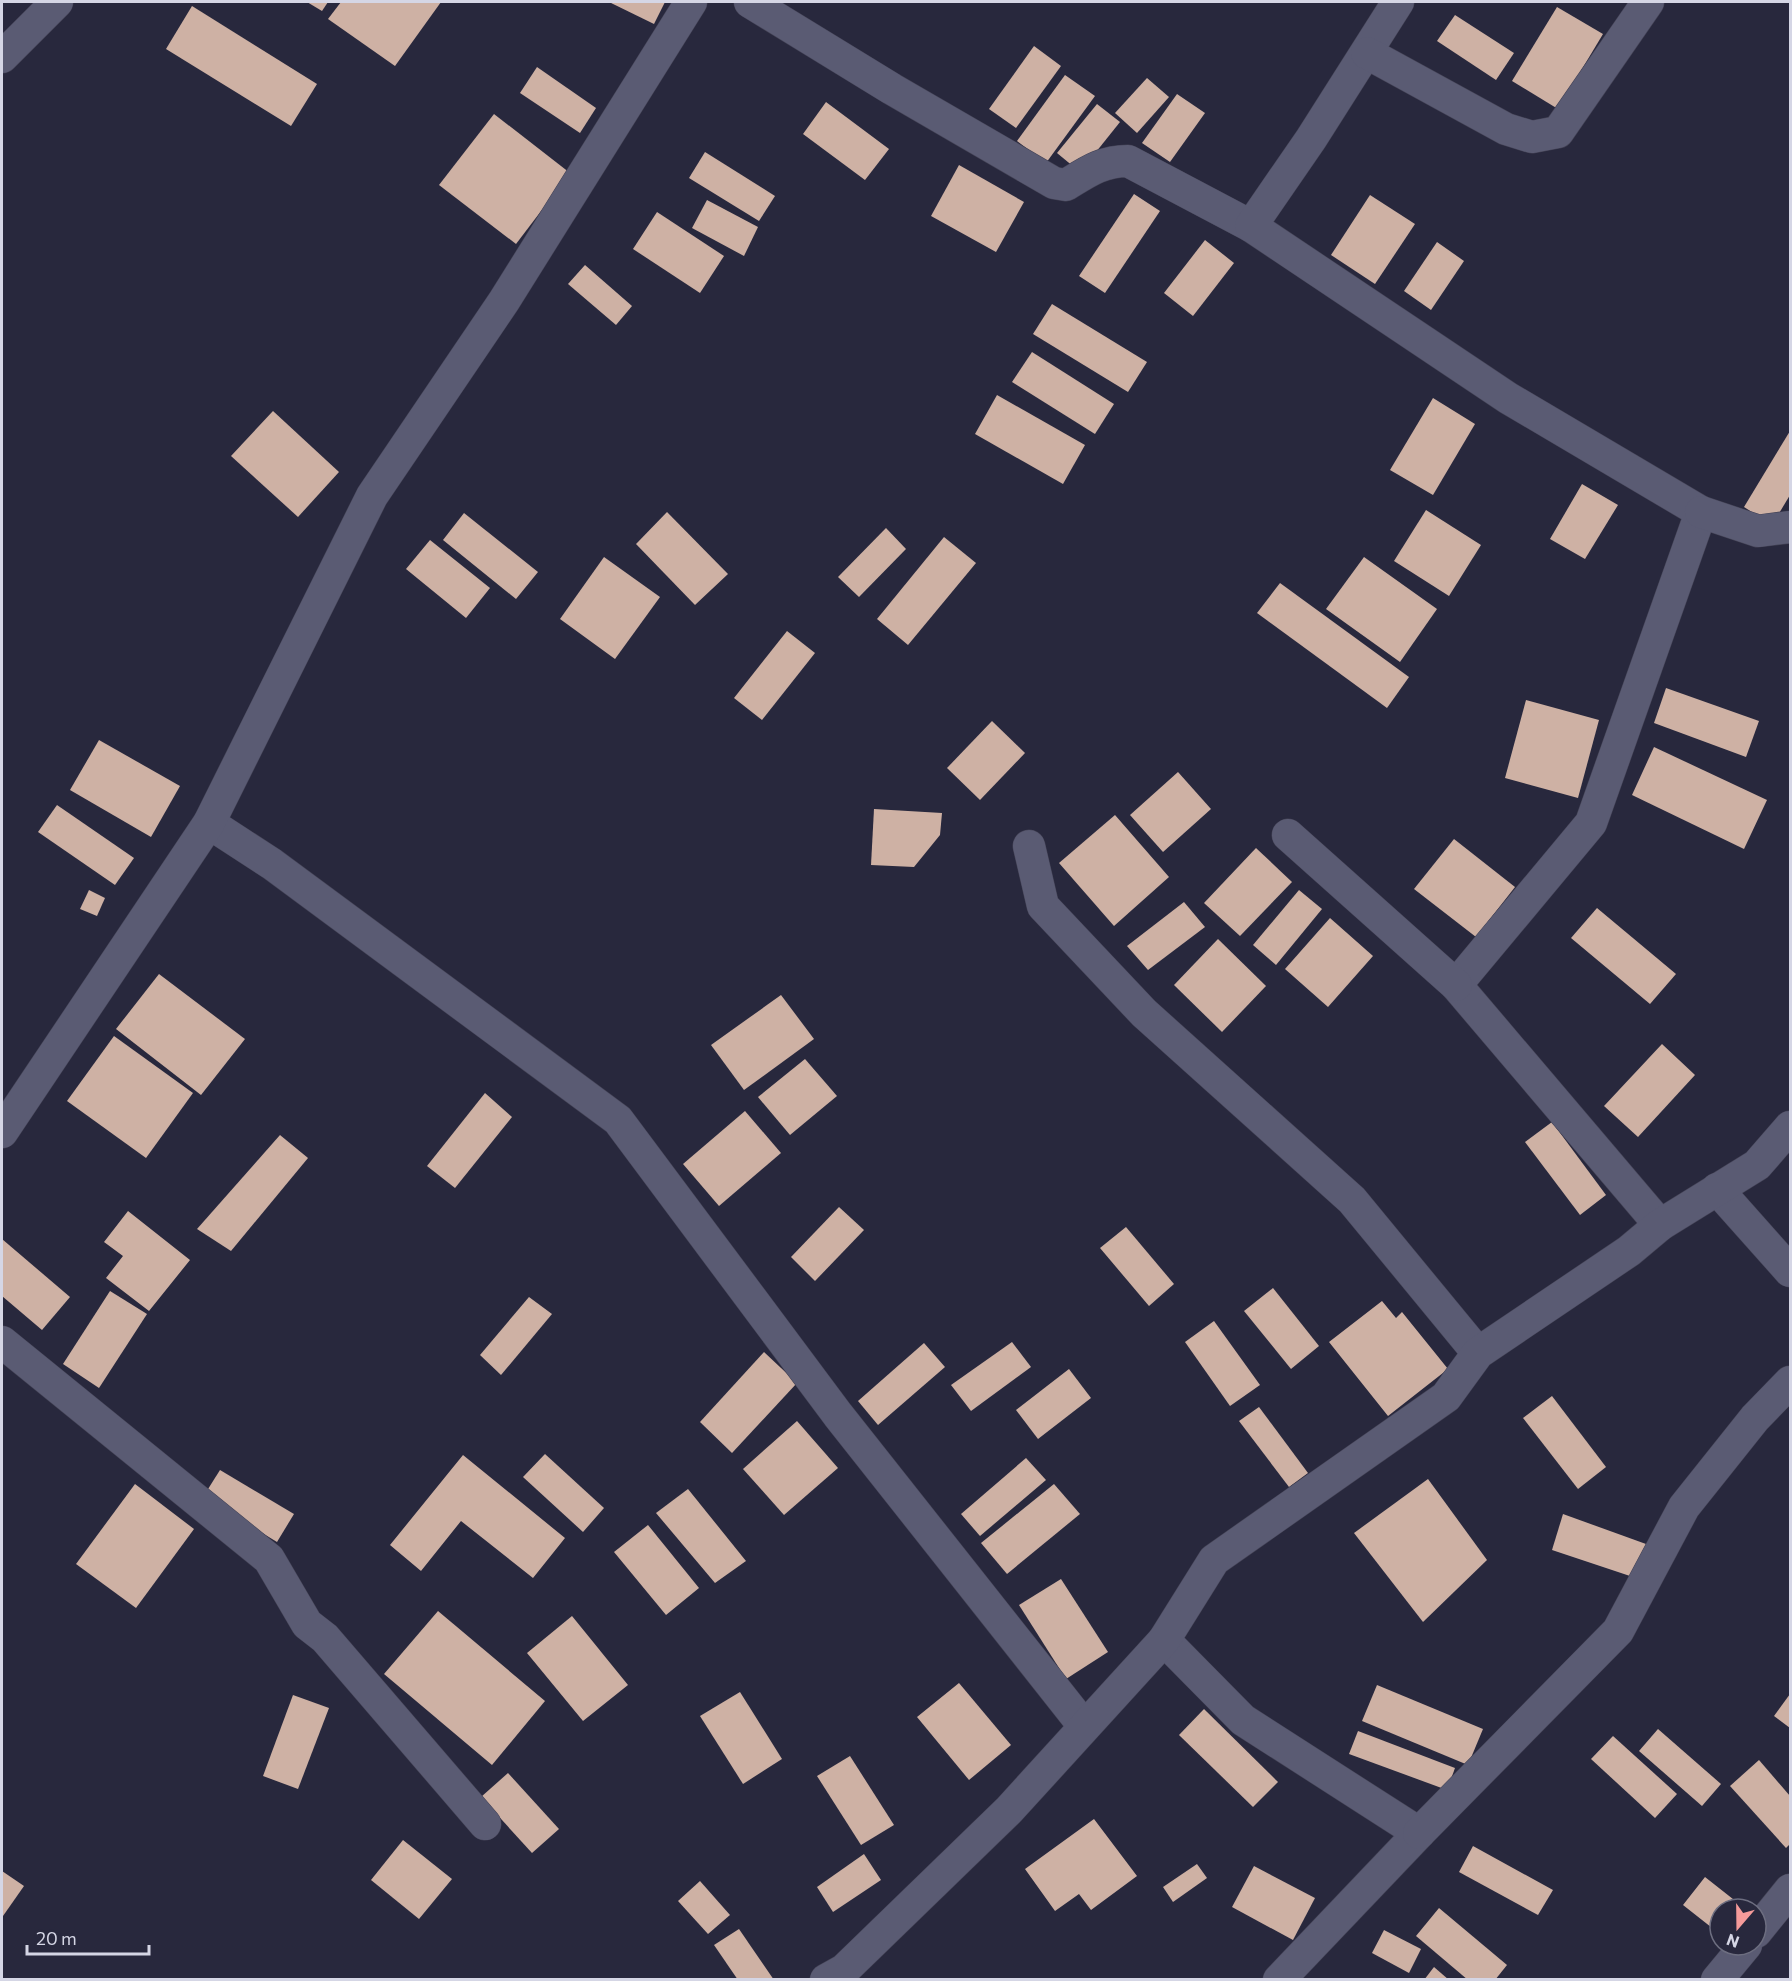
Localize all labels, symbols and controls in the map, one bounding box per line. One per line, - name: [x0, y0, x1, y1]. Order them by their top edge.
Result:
- north arrow: [1708, 1897, 1768, 1957]
- scale bar: [27, 1918, 148, 1956]
- text: 20 m: [36, 1927, 77, 1949]
- text: N: [1724, 1931, 1742, 1953]

